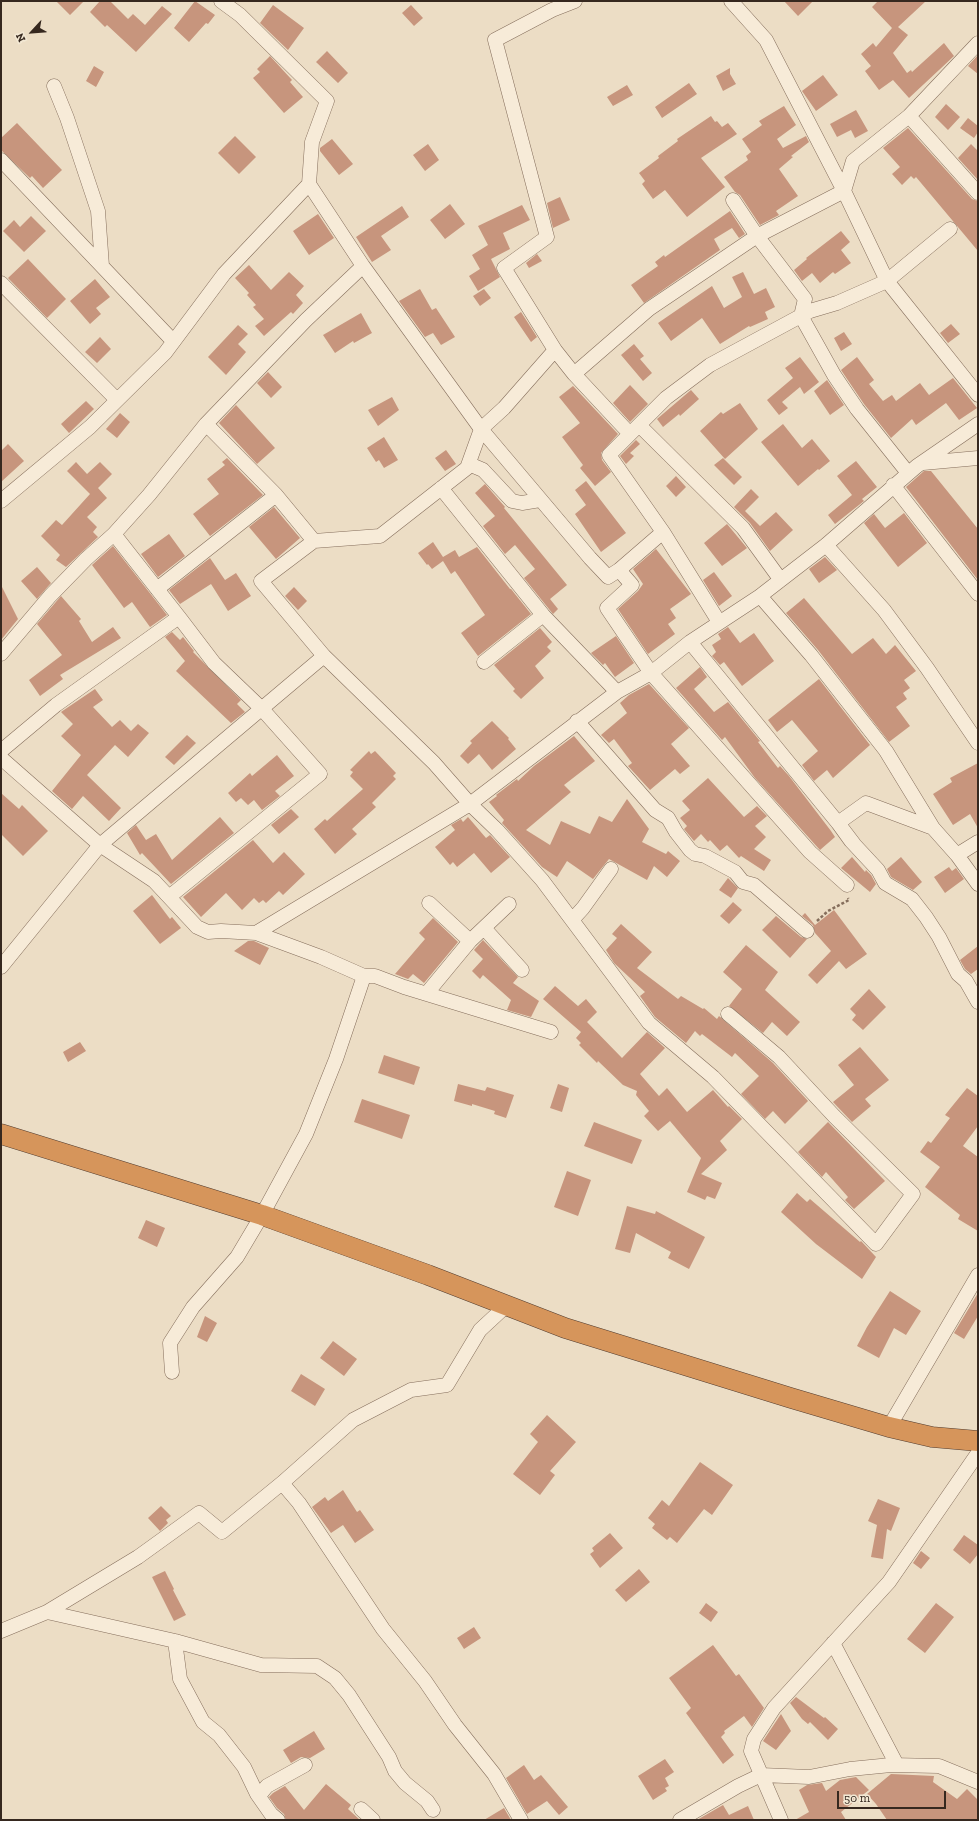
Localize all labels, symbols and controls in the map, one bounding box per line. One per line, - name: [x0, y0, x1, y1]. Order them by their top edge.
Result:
- north arrow: [12, 12, 52, 52]
- text: N: [13, 31, 28, 44]
- scale bar: [839, 1783, 948, 1809]
- text: 50 m: [844, 1791, 870, 1805]

